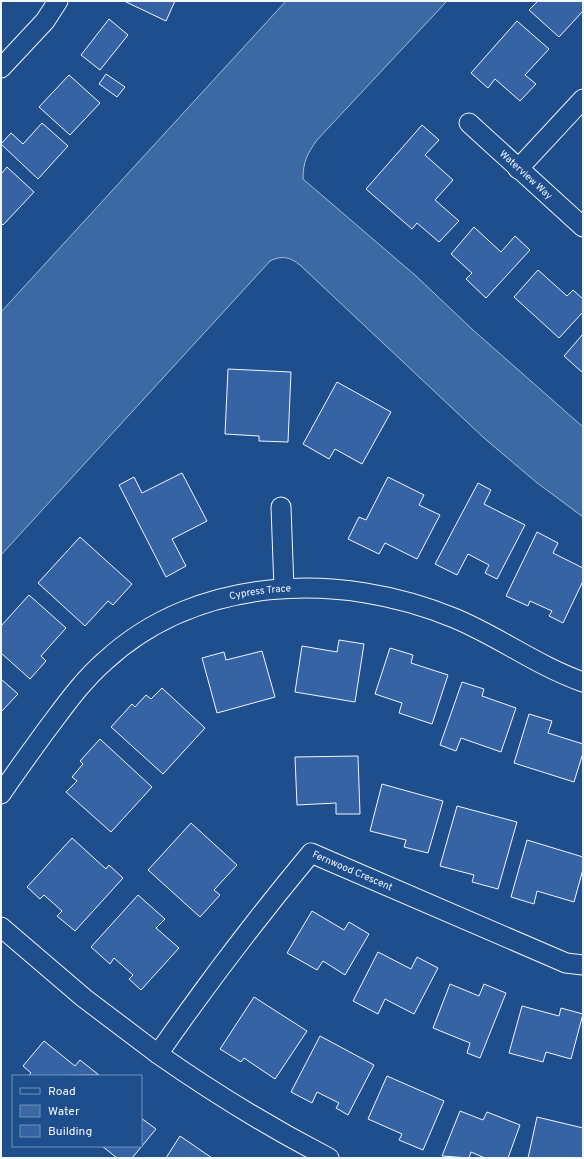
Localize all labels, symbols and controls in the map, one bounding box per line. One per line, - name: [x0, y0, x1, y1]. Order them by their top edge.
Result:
- street label: Waterview Way: [497, 147, 555, 202]
- street label: Cypress Trace: [228, 582, 291, 603]
- street label: Fernwood Crescent: [310, 848, 395, 894]
- legend: [12, 1075, 142, 1147]
- text: Road: [48, 1084, 76, 1100]
- text: Water: [48, 1104, 80, 1120]
- text: Building: [48, 1124, 92, 1140]

